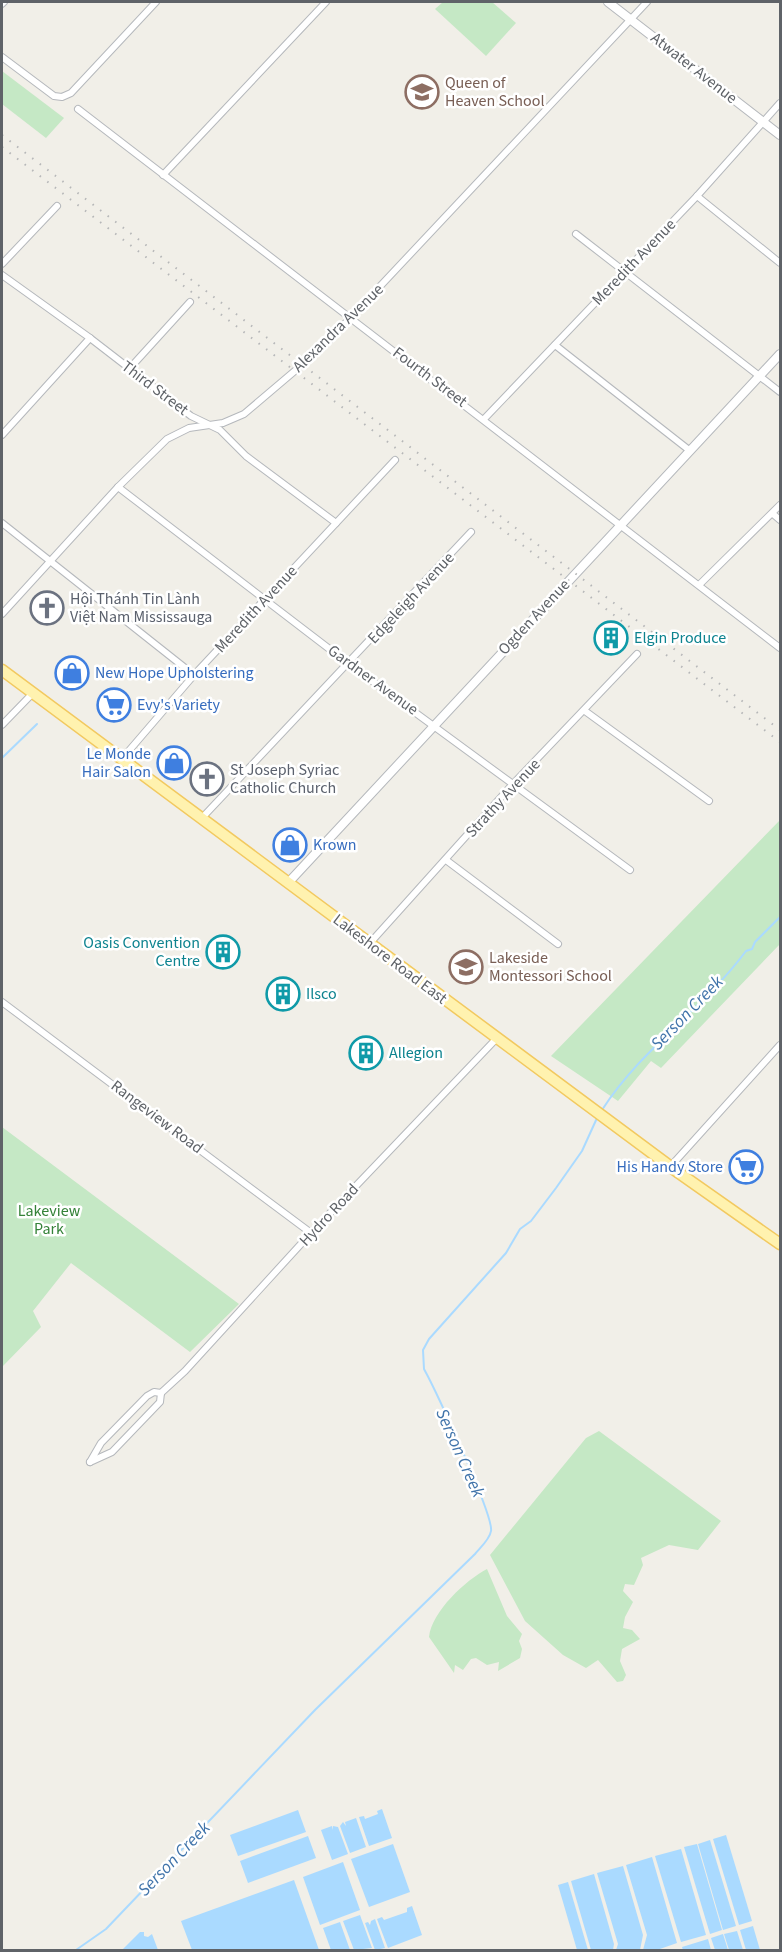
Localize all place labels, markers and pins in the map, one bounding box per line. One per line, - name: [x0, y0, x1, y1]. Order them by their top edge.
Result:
- place label: Queen of Heaven School: [445, 72, 544, 112]
- school or university icon: Queen of Heaven School: [404, 74, 440, 110]
- place label: Hội Thánh Tin Lành Việt Nam Mississauga: [70, 588, 212, 628]
- church icon: Hội Thánh Tin Lành Việt Nam Mississauga: [29, 590, 65, 626]
- building icon: Elgin Produce: [593, 620, 629, 656]
- place label: Elgin Produce: [634, 627, 726, 649]
- shop icon: New Hope Upholstering: [54, 655, 90, 691]
- place label: New Hope Upholstering: [95, 662, 254, 684]
- supermarket icon: Evy's Variety: [96, 687, 132, 723]
- place label: Evy's Variety: [137, 694, 220, 716]
- place label: Le Monde Hair Salon: [82, 743, 151, 783]
- shop icon: Le Monde Hair Salon: [156, 745, 192, 781]
- place label: St Joseph Syriac Catholic Church: [230, 759, 339, 799]
- church icon: St Joseph Syriac Catholic Church: [189, 761, 225, 797]
- shop icon: Krown: [272, 827, 308, 863]
- place label: Krown: [313, 834, 357, 856]
- place label: Oasis Convention Centre: [83, 932, 200, 972]
- building icon: Oasis Convention Centre: [205, 934, 241, 970]
- place label: Lakeside Montessori School: [489, 947, 612, 987]
- school or university icon: Lakeside Montessori School: [448, 949, 484, 985]
- building icon: Ilsco: [265, 976, 301, 1012]
- place label: Ilsco: [306, 983, 337, 1005]
- building icon: Allegion: [348, 1035, 384, 1071]
- place label: Allegion: [389, 1042, 443, 1064]
- supermarket icon: His Handy Store: [728, 1149, 764, 1185]
- place label: His Handy Store: [617, 1156, 723, 1178]

